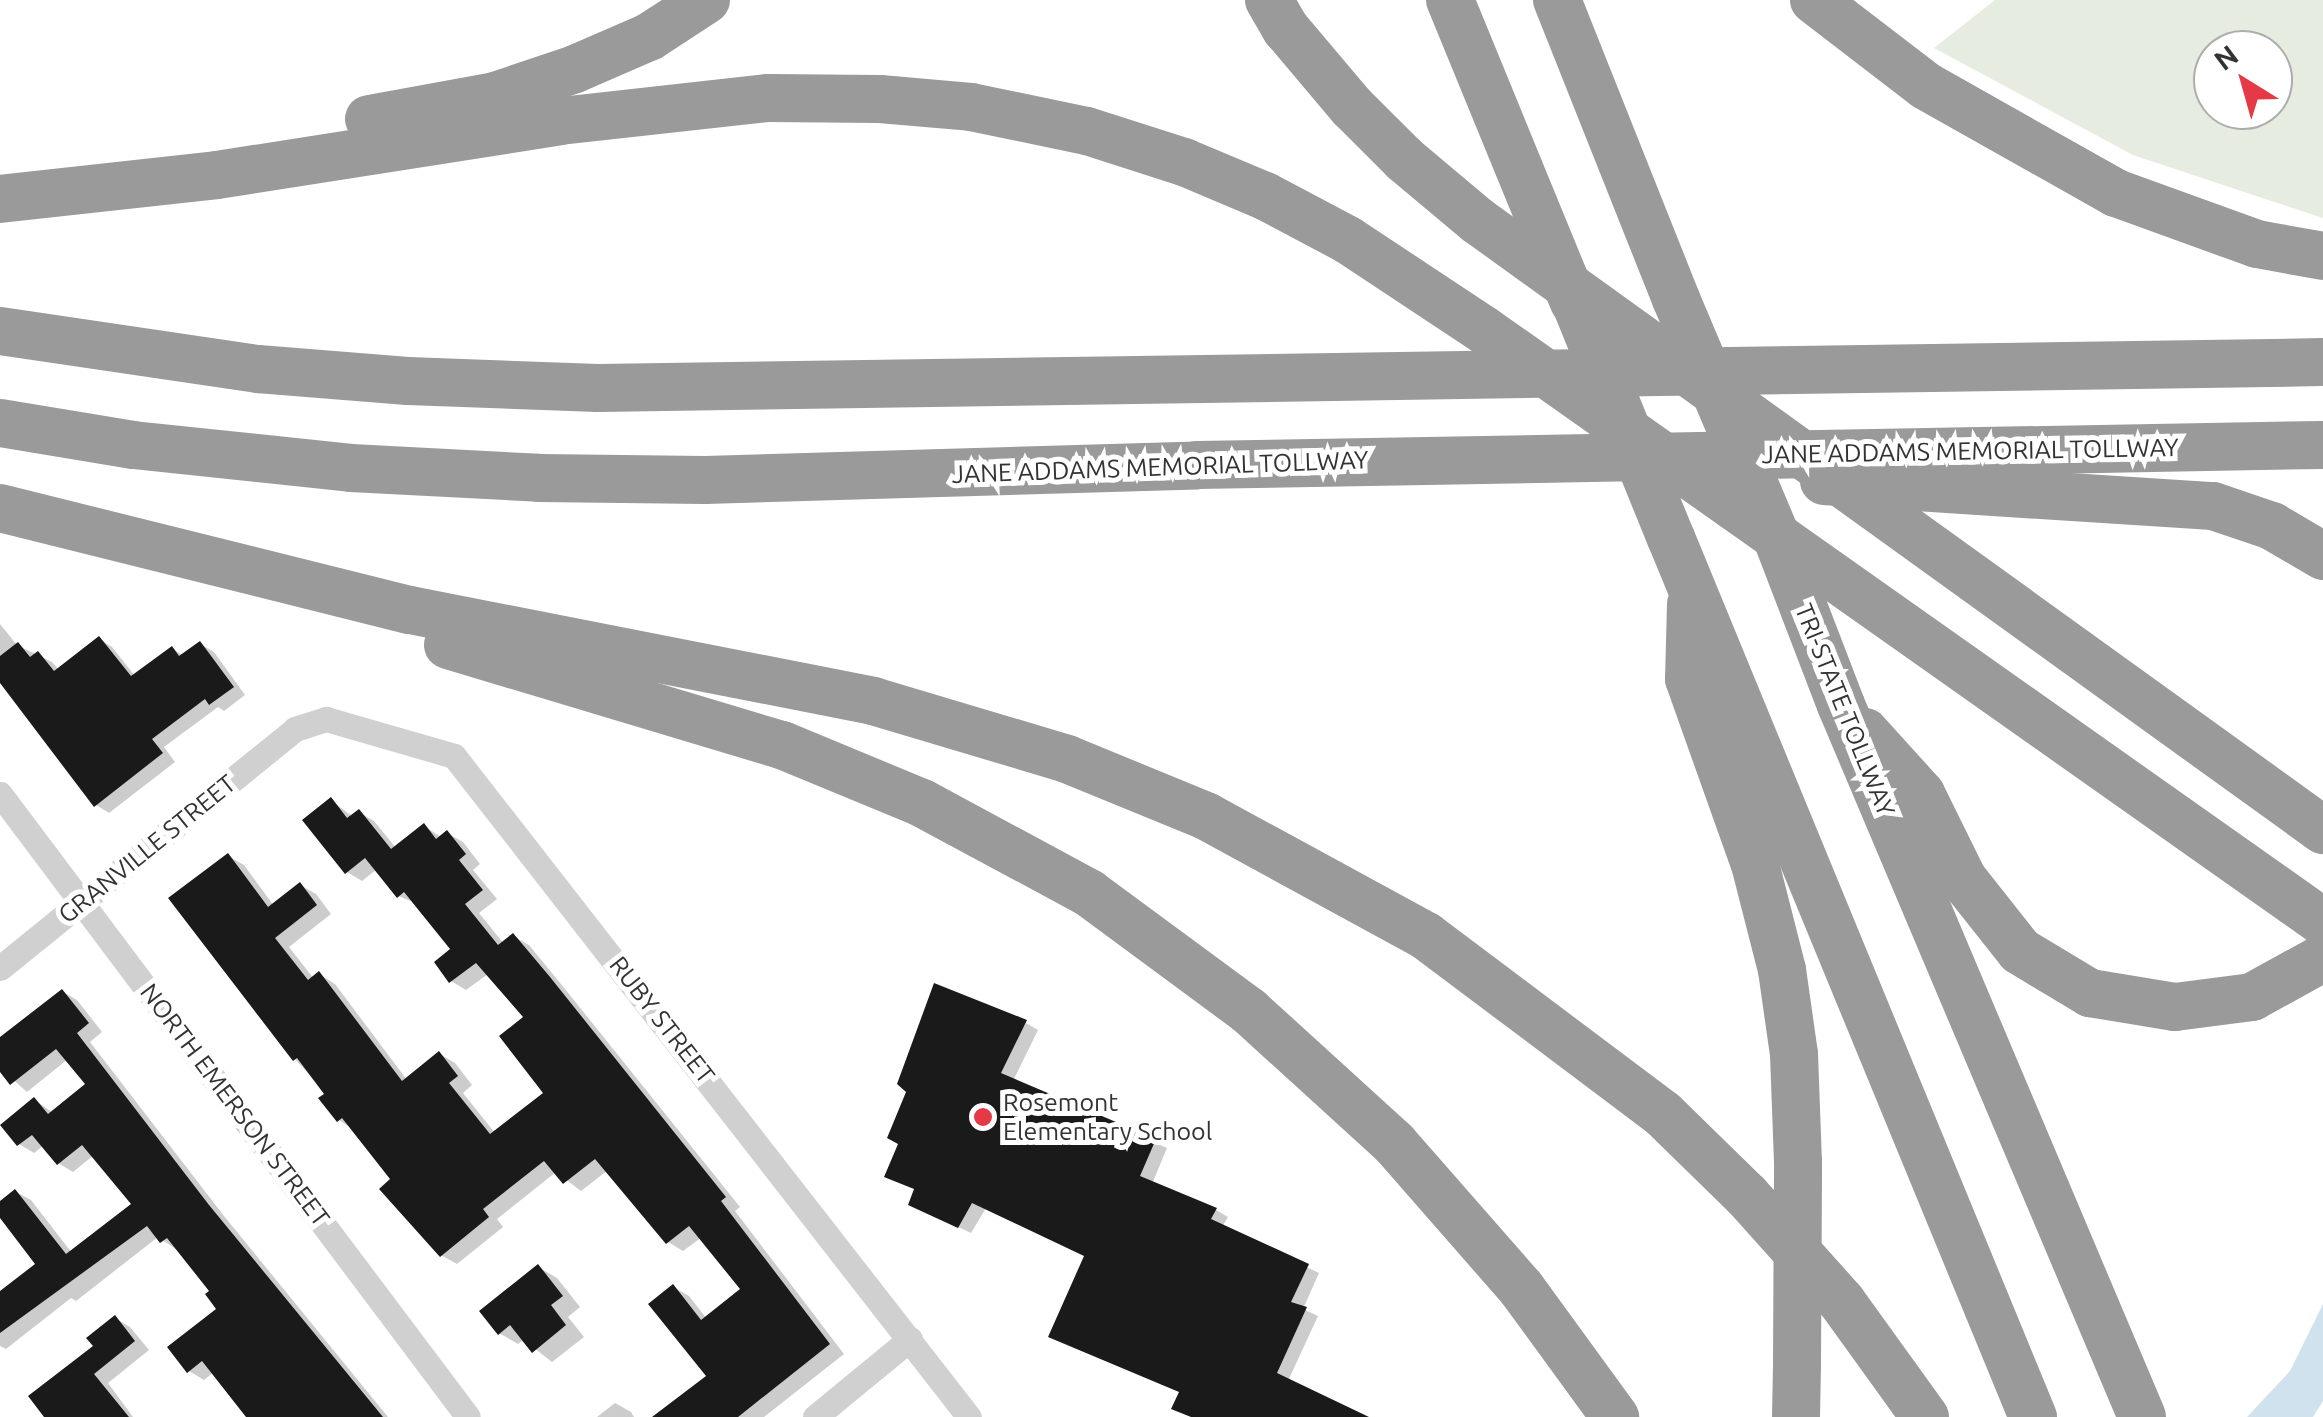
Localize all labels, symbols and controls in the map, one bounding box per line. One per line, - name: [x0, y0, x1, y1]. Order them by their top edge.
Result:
- north arrow: [2193, 30, 2293, 130]
- text: N: [2208, 39, 2244, 76]
- street label: JANE ADDAMS MEMORIAL TOLLWAY: [1761, 432, 2179, 470]
- street label: JANE ADDAMS MEMORIAL TOLLWAY: [951, 445, 1369, 489]
- street label: TRI-STATE TOLLWAY: [1789, 599, 1901, 821]
- street label: GRANVILLE STREET: [52, 768, 242, 930]
- street label: RUBY STREET: [603, 951, 721, 1089]
- street label: NORTH EMERSON STREET: [134, 978, 336, 1232]
- place label: Rosemont Elementary School: [1003, 1088, 1212, 1147]
- marker: Rosemont Elementary School: [972, 1106, 994, 1128]

